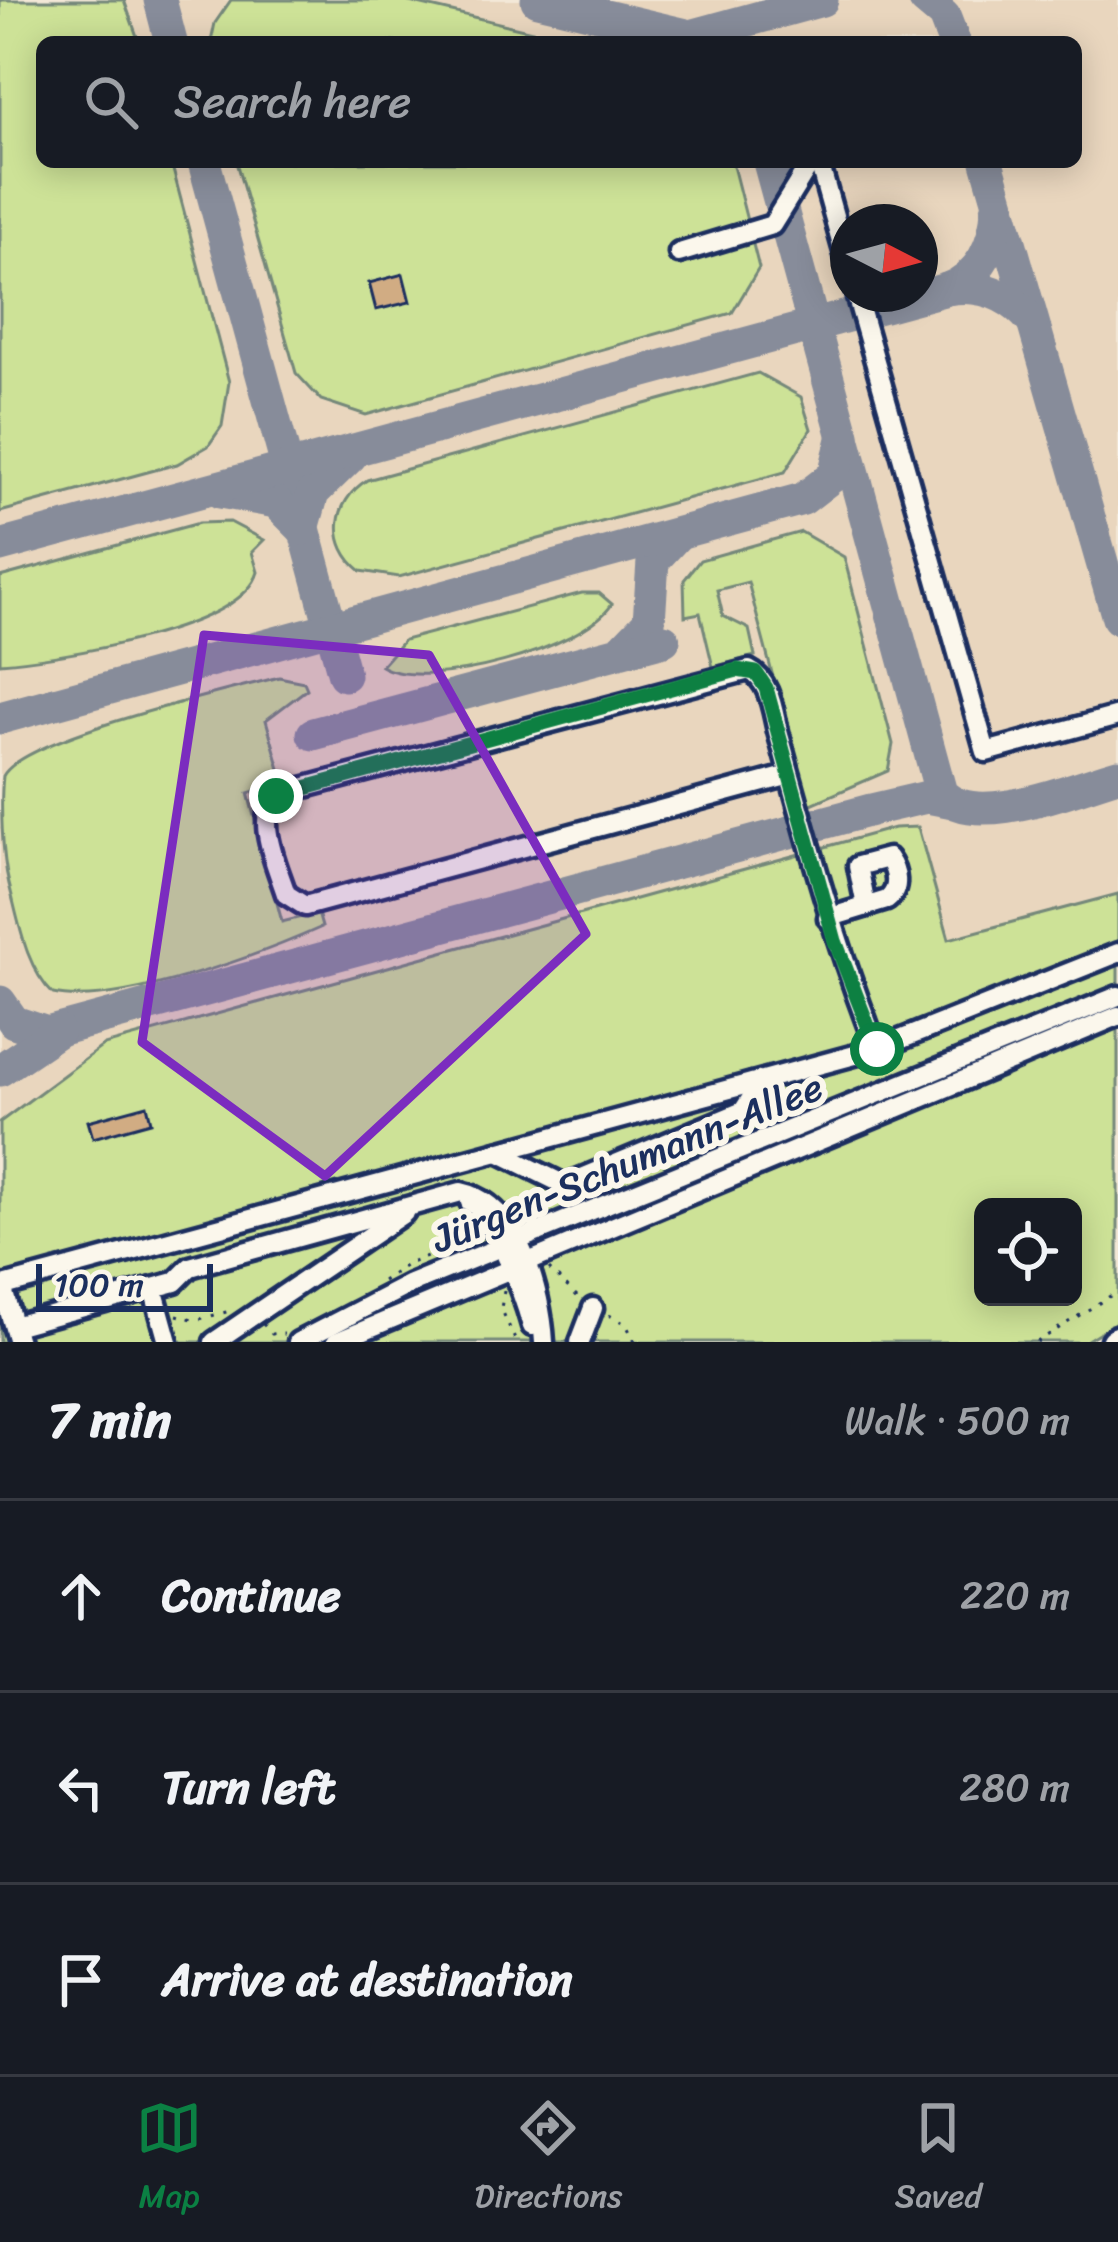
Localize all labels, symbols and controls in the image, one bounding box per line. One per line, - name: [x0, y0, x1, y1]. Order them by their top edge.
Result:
- search box: [36, 36, 1082, 168]
- text: Search here: [174, 62, 411, 142]
- icon: search: [78, 69, 144, 135]
- north arrow: [830, 204, 938, 312]
- route end: [249, 769, 303, 823]
- route start: [850, 1022, 904, 1076]
- street label: Jürgen-Schumann-Allee: [419, 1052, 833, 1273]
- map controls: [974, 1198, 1082, 1306]
- button: locate: [974, 1198, 1082, 1306]
- text: 100 m: [54, 1256, 144, 1314]
- scale bar: [36, 1258, 213, 1311]
- text: 7 min: [48, 1375, 171, 1465]
- text: Walk · 500 m: [845, 1386, 1070, 1455]
- text: Continue: [162, 1556, 341, 1636]
- text: 220 m: [960, 1561, 1070, 1630]
- icon: ahead: [48, 1563, 114, 1629]
- text: Turn left: [162, 1748, 335, 1828]
- text: 280 m: [959, 1753, 1070, 1822]
- icon: left: [48, 1755, 114, 1821]
- text: Arrive at destination: [162, 1940, 572, 2020]
- icon: arrive: [48, 1947, 114, 2013]
- tab: Map: [136, 2095, 202, 2225]
- tab: Directions: [475, 2095, 622, 2225]
- tab: Saved: [895, 2095, 982, 2225]

